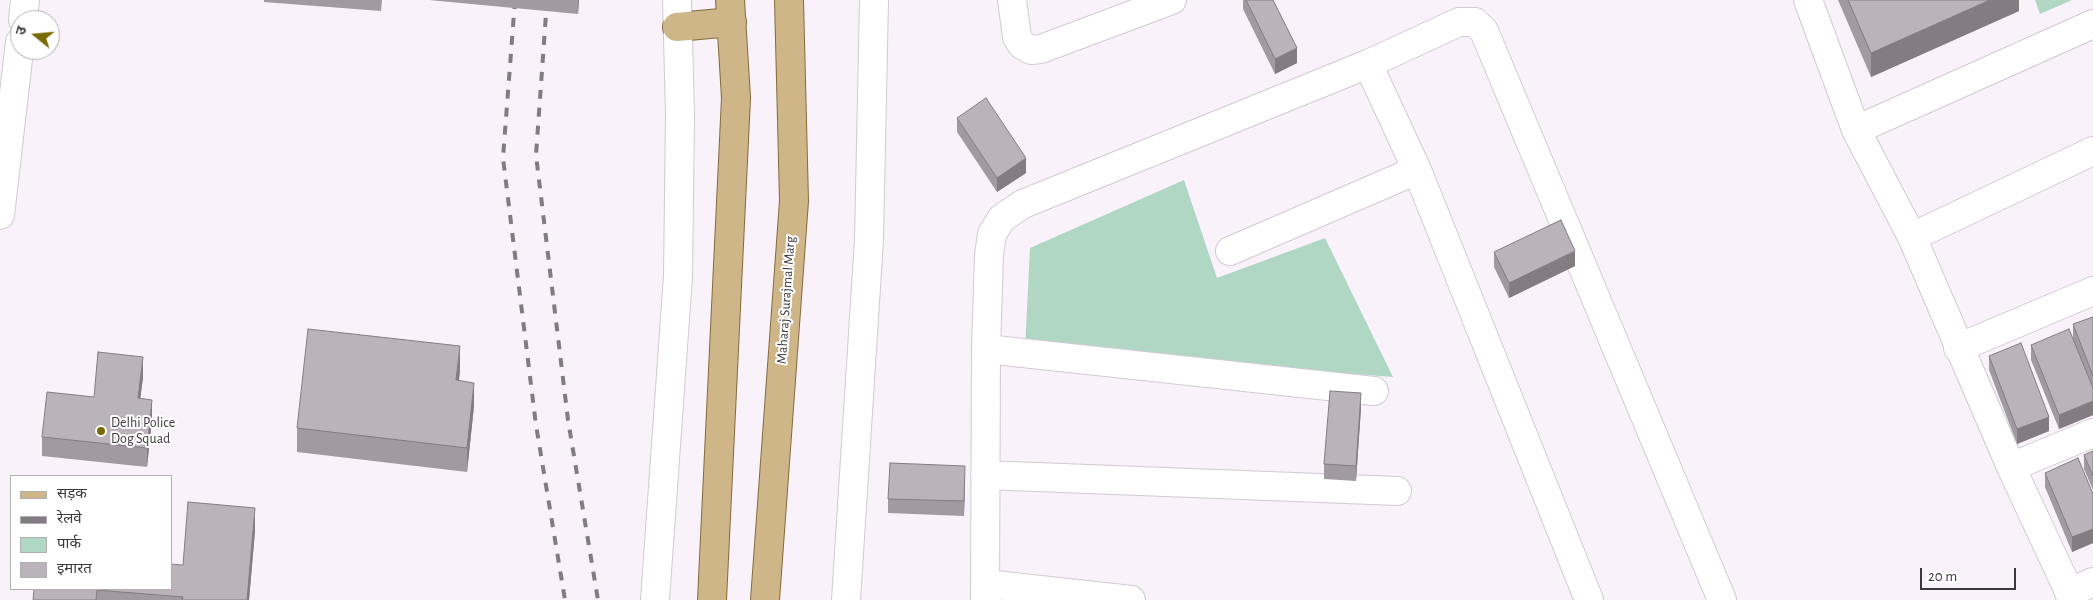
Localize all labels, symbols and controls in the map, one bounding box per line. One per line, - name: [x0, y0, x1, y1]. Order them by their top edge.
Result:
- north arrow: [10, 10, 60, 60]
- text: उ: [14, 25, 30, 37]
- street label: Maharaj Surajmal Marg: [773, 236, 799, 364]
- place label: Delhi Police Dog Squad: [111, 415, 175, 448]
- marker: Delhi Police Dog Squad: [95, 425, 107, 437]
- legend: [10, 475, 172, 590]
- text: सड़क: [57, 486, 87, 501]
- text: रेलवे: [57, 511, 82, 526]
- text: पार्क: [57, 536, 81, 551]
- scale bar: [1923, 558, 2019, 590]
- text: इमारत: [57, 561, 92, 576]
- text: 20 m: [1928, 569, 1957, 584]

